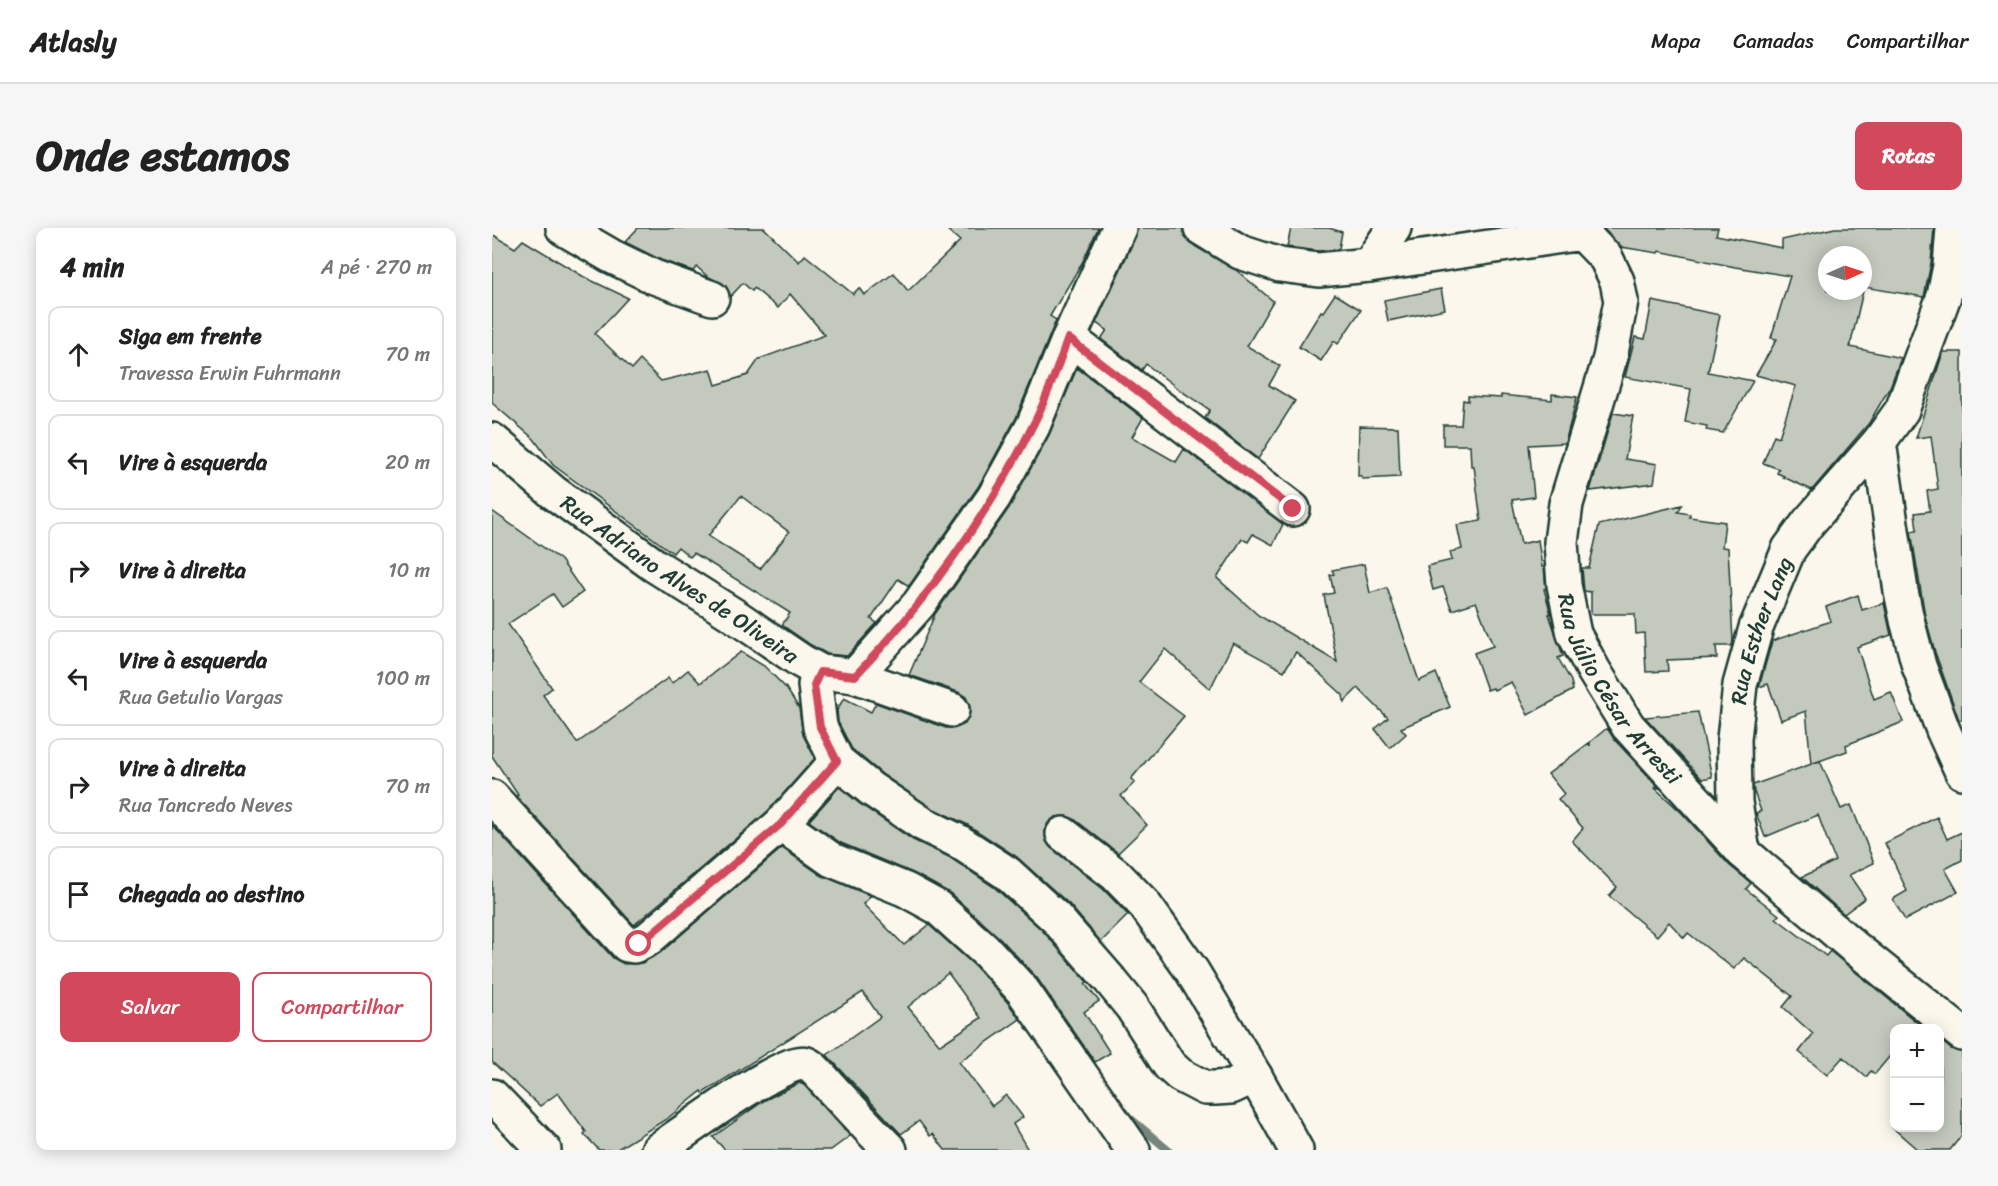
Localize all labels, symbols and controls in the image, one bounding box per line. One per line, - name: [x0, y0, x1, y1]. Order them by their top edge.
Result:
- text: Atlasly: [30, 17, 117, 66]
- text: Mapa: [1651, 22, 1700, 60]
- text: Camadas: [1733, 22, 1814, 60]
- text: Compartilhar: [1847, 22, 1968, 60]
- text: Onde estamos: [36, 119, 290, 193]
- button: Rotas: [1855, 122, 1962, 190]
- text: 4 min: [60, 244, 124, 290]
- north arrow: [1818, 246, 1872, 300]
- text: A pé · 270 m: [321, 250, 432, 285]
- text: Siga em frente: [119, 317, 262, 356]
- text: 70 m: [385, 337, 430, 372]
- icon: ahead: [62, 338, 95, 371]
- text: Travessa Erwin Fuhrmann: [119, 356, 341, 391]
- text: Vire à esquerda: [119, 443, 267, 482]
- text: 20 m: [385, 445, 430, 480]
- icon: left: [62, 446, 95, 479]
- street label: Rua Adriano Alves de Oliveira: [552, 484, 808, 675]
- route end: [1279, 495, 1305, 521]
- street label: Rua Esther Lang: [1718, 550, 1803, 707]
- text: Vire à direita: [119, 551, 246, 590]
- text: 10 m: [388, 553, 430, 588]
- icon: right: [62, 554, 95, 587]
- street label: Rua Júlio César Arresti: [1547, 590, 1693, 794]
- text: Vire à esquerda: [119, 641, 267, 680]
- text: 100 m: [376, 661, 430, 696]
- icon: left: [62, 662, 95, 695]
- text: Rua Getulio Vargas: [119, 680, 283, 715]
- text: Vire à direita: [119, 749, 246, 788]
- text: 70 m: [385, 769, 430, 804]
- icon: right: [62, 770, 95, 803]
- text: Rua Tancredo Neves: [119, 788, 292, 823]
- text: Chegada ao destino: [119, 875, 304, 914]
- icon: arrive: [62, 878, 95, 911]
- route start: [625, 930, 651, 956]
- button: Salvar: [60, 972, 240, 1042]
- button: Compartilhar: [252, 972, 432, 1042]
- map controls: [1890, 1024, 1944, 1132]
- button: +: [1890, 1024, 1944, 1078]
- button: −: [1890, 1078, 1944, 1132]

